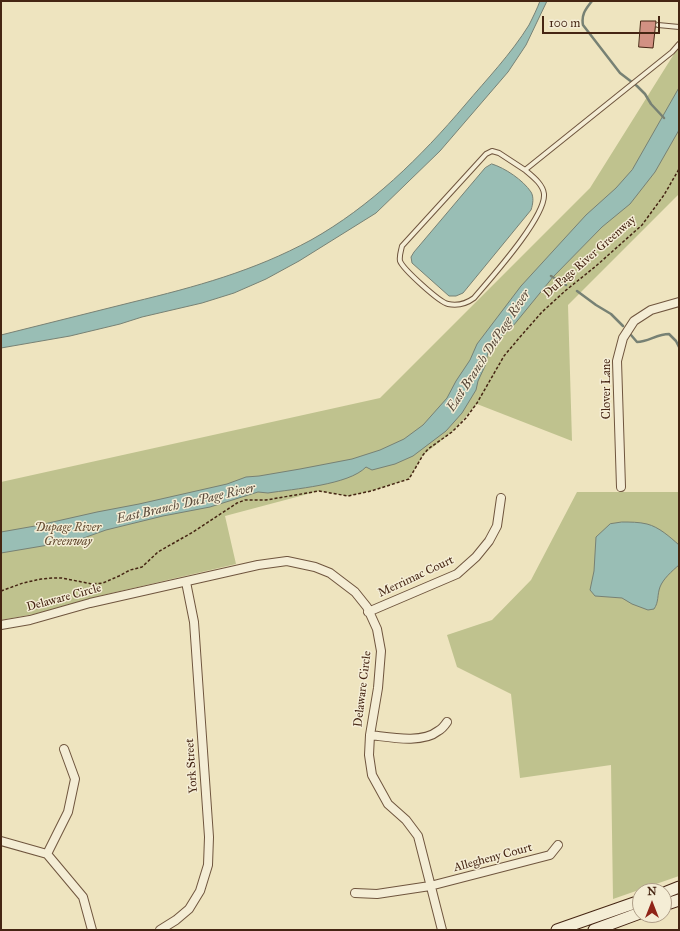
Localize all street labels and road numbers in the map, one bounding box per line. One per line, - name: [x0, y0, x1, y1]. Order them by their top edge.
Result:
- street label: DuPage River Greenway: [541, 213, 639, 301]
- street label: Clover Lane: [600, 359, 614, 419]
- street label: Merrimac Court: [376, 553, 456, 601]
- street label: Delaware Circle: [25, 581, 103, 615]
- street label: Delaware Circle: [351, 650, 375, 728]
- street label: York Street: [183, 738, 201, 794]
- street label: Allegheny Court: [452, 841, 534, 875]

